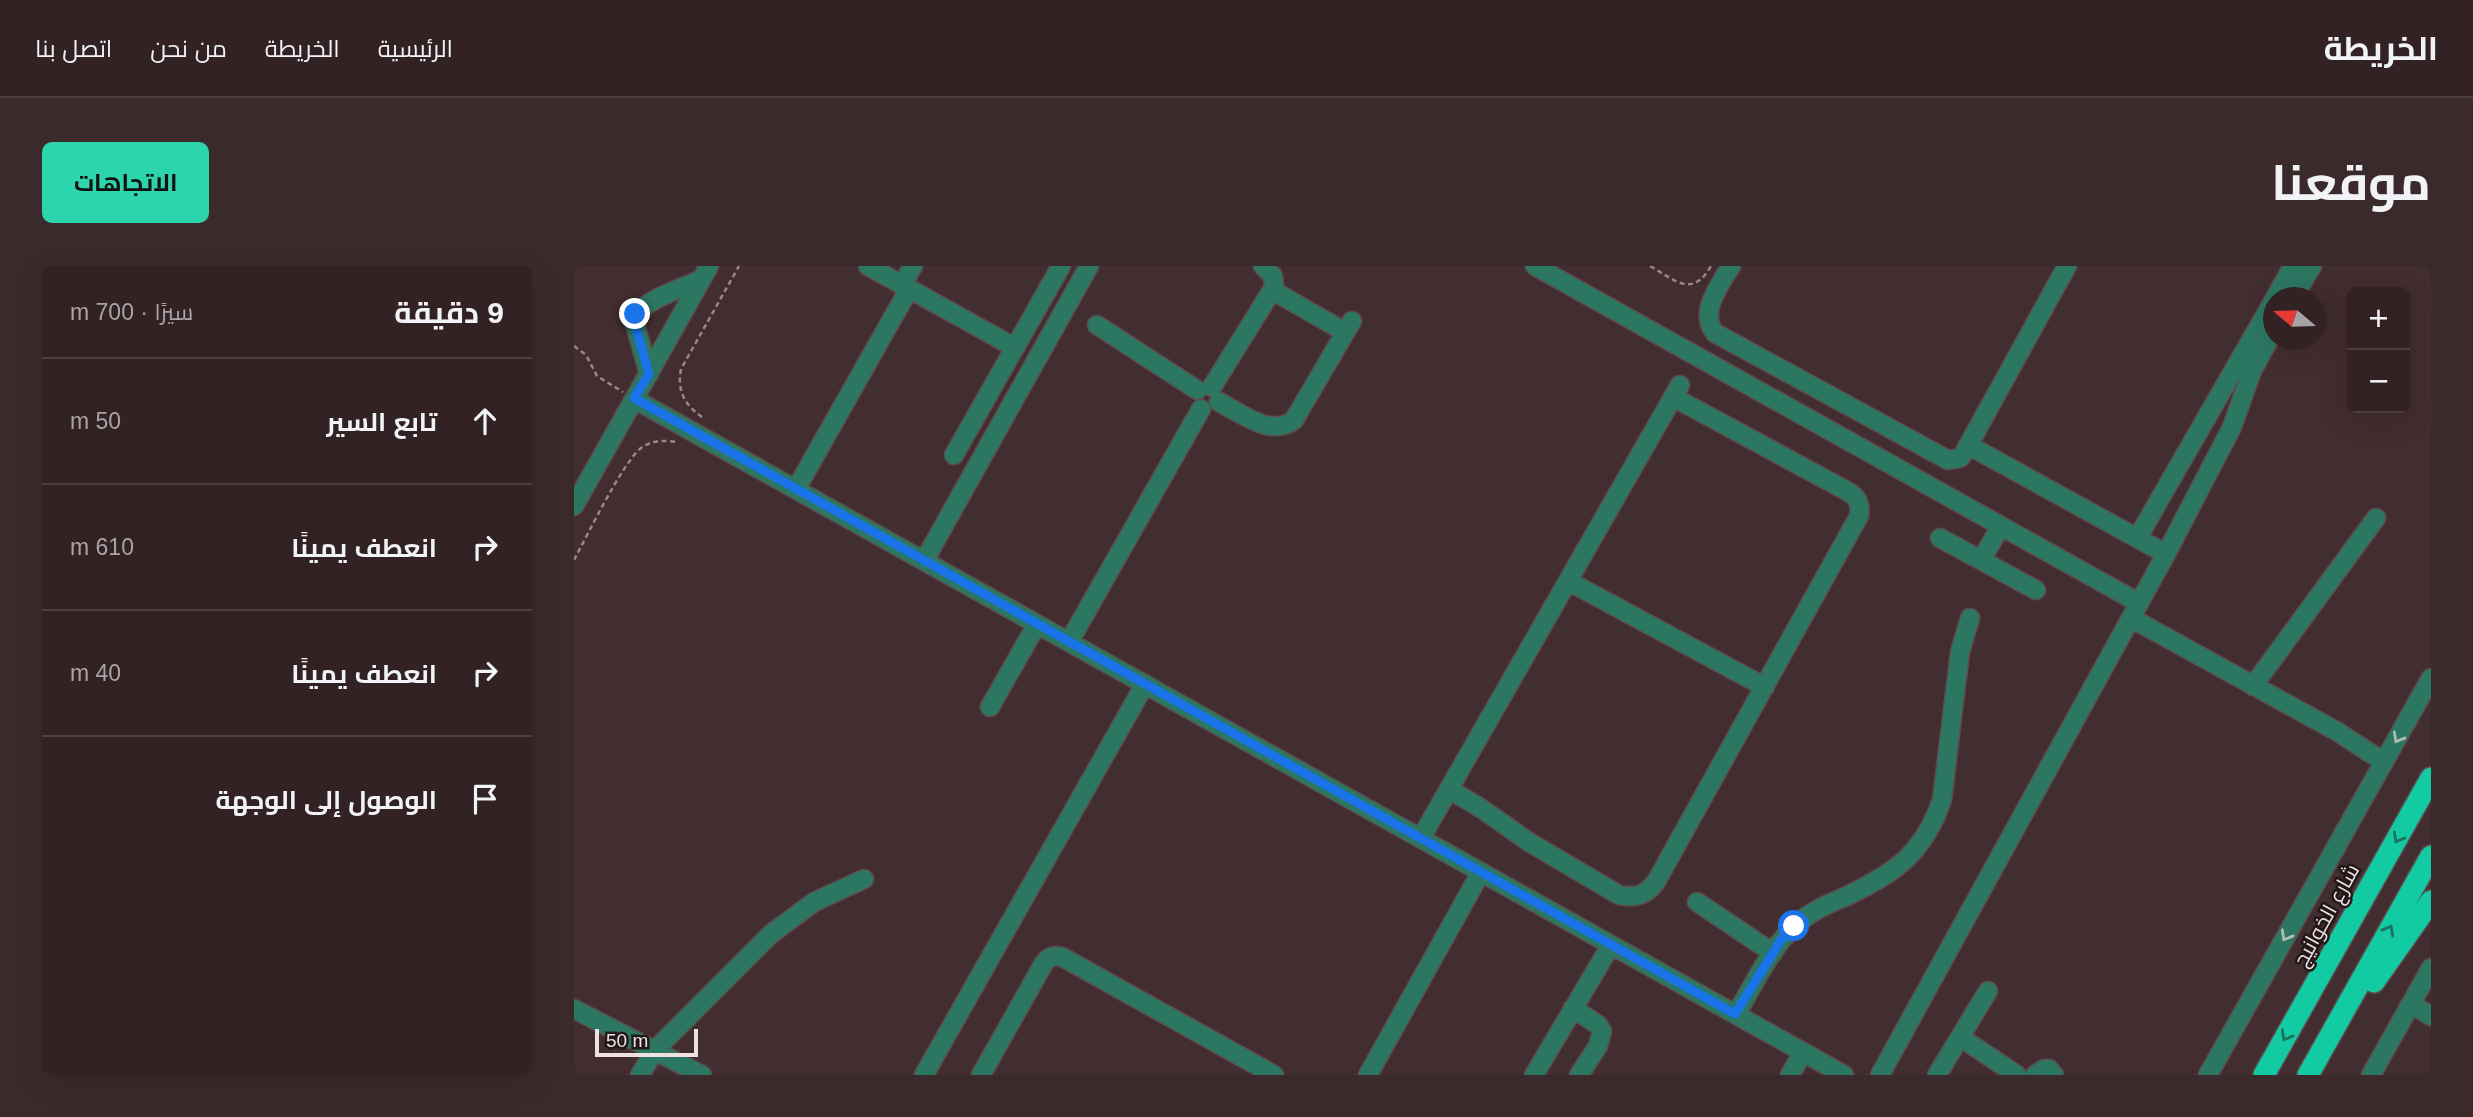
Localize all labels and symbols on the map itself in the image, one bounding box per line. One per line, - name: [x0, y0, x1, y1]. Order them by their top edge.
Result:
- north arrow: [2263, 287, 2326, 350]
- route end: [619, 298, 650, 329]
- one-way arrow: [2393, 730, 2406, 743]
- one-way arrow: [2393, 830, 2406, 843]
- street label: شارع الخوانيج: [2288, 860, 2366, 972]
- route start: [1778, 910, 1809, 941]
- one-way arrow: [2381, 925, 2394, 937]
- one-way arrow: [2281, 929, 2294, 942]
- scale bar: [595, 1026, 698, 1058]
- one-way arrow: [2281, 1029, 2294, 1041]

